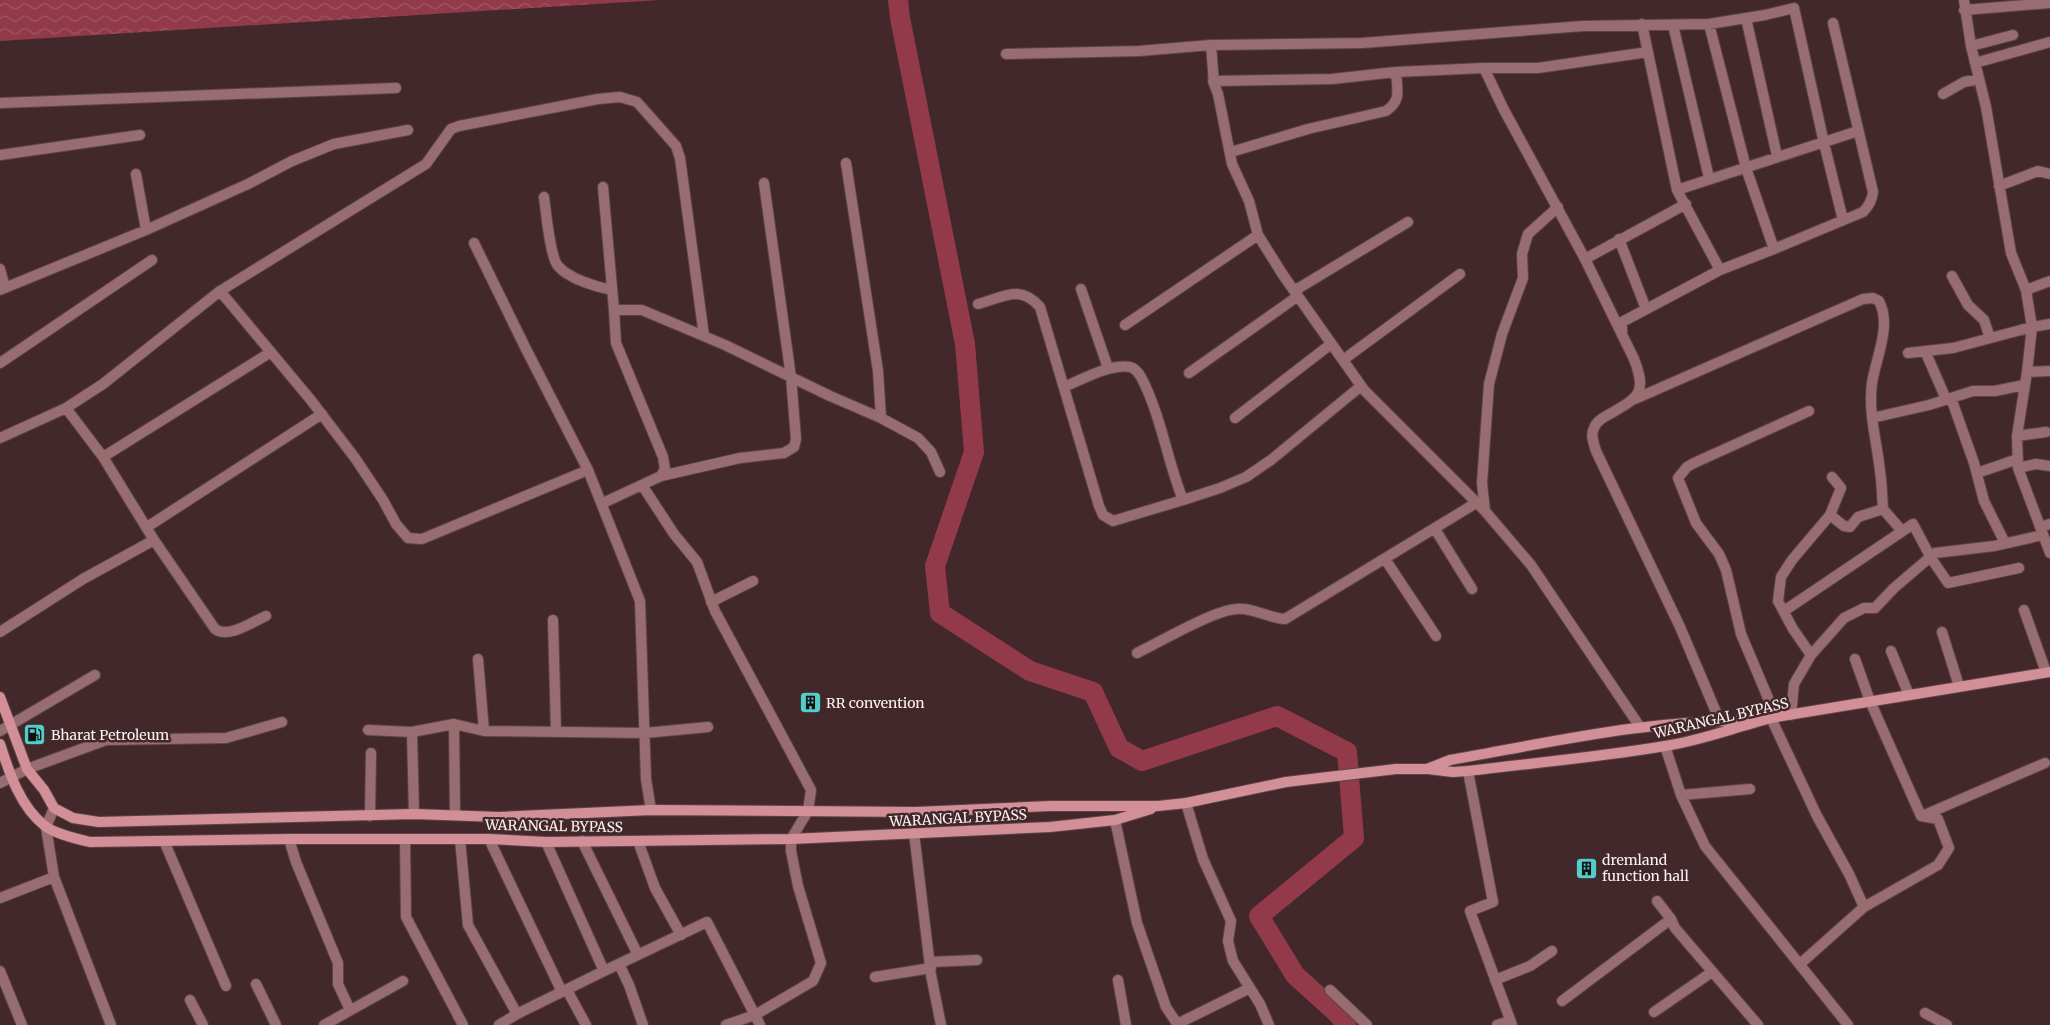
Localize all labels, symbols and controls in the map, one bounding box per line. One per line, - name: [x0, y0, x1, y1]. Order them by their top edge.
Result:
- building icon: RR convention: [798, 691, 822, 715]
- place label: RR convention: [826, 694, 925, 712]
- street label: WARANGAL BYPASS: [1651, 694, 1790, 743]
- fuel station icon: Bharat Petroleum: [23, 723, 47, 747]
- place label: Bharat Petroleum: [51, 726, 169, 744]
- street label: WARANGAL BYPASS: [888, 805, 1027, 831]
- street label: WARANGAL BYPASS: [484, 816, 623, 836]
- place label: dremland function hall: [1602, 851, 1689, 885]
- building icon: dremland function hall: [1574, 856, 1598, 880]

